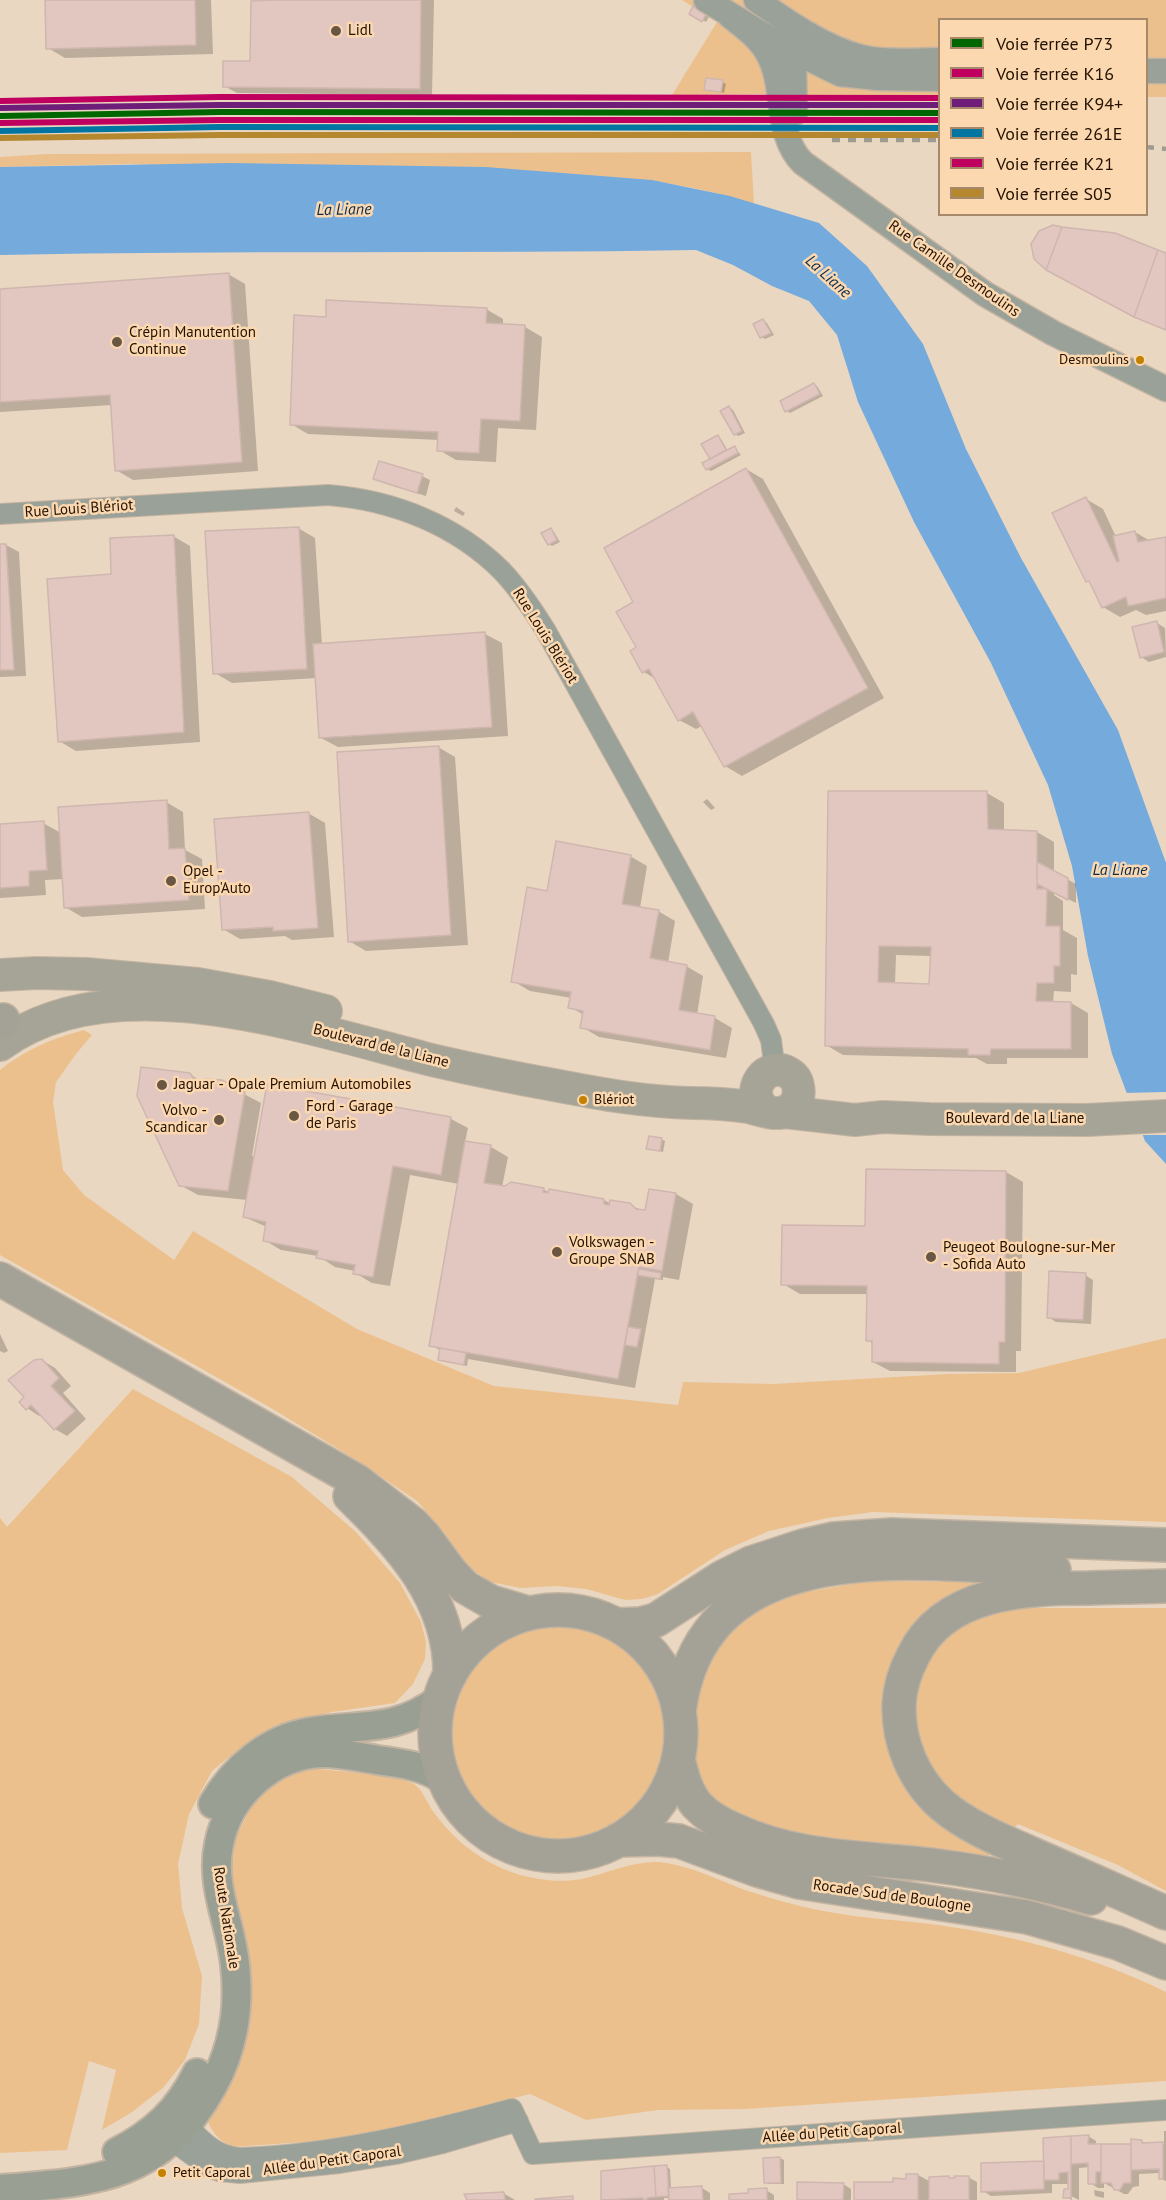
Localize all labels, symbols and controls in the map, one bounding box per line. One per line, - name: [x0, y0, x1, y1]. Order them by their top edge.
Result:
- legend: [938, 18, 1148, 216]
- place label: Lidl: [348, 22, 372, 40]
- marker: Lidl: [329, 24, 343, 38]
- text: Voie ferrée P73: [996, 32, 1113, 55]
- text: Voie ferrée K16: [996, 62, 1114, 85]
- text: Voie ferrée K94+: [996, 92, 1123, 115]
- text: Voie ferrée 261E: [996, 122, 1123, 145]
- text: Voie ferrée K21: [996, 152, 1114, 175]
- text: Voie ferrée S05: [996, 182, 1113, 205]
- water label: La Liane: [316, 200, 372, 220]
- street label: Rue Camille Desmoulins: [885, 217, 1023, 321]
- water label: La Liane: [801, 251, 855, 303]
- place label: Crépin Manutention Continue: [129, 324, 256, 359]
- marker: Crépin Manutention Continue: [110, 335, 124, 349]
- place label: Desmoulins: [1059, 352, 1129, 368]
- marker: Desmoulins: [1134, 354, 1146, 366]
- street label: Rue Louis Blériot: [24, 496, 134, 522]
- street label: Rue Louis Blériot: [509, 585, 581, 687]
- water label: La Liane: [1093, 860, 1147, 880]
- place label: Opel - Europ'Auto: [183, 863, 251, 898]
- marker: Opel - Europ'Auto: [164, 874, 178, 888]
- street label: Boulevard de la Liane: [311, 1020, 451, 1072]
- place label: Jaguar - Opale Premium Automobiles: [174, 1076, 411, 1094]
- marker: Jaguar - Opale Premium Automobiles: [155, 1078, 169, 1092]
- place label: Blériot: [594, 1092, 634, 1108]
- marker: Blériot: [577, 1094, 589, 1106]
- place label: Ford - Garage de Paris: [306, 1098, 393, 1133]
- place label: Volvo - Scandicar: [145, 1102, 207, 1137]
- marker: Ford - Garage de Paris: [287, 1109, 301, 1123]
- street label: Boulevard de la Liane: [946, 1110, 1084, 1128]
- marker: Volvo - Scandicar: [212, 1113, 226, 1127]
- place label: Volkswagen - Groupe SNAB: [569, 1234, 655, 1269]
- place label: Peugeot Boulogne-sur-Mer - Sofida Auto: [943, 1239, 1115, 1274]
- marker: Volkswagen - Groupe SNAB: [550, 1245, 564, 1259]
- marker: Peugeot Boulogne-sur-Mer - Sofida Auto: [924, 1250, 938, 1264]
- street label: Route Nationale: [209, 1866, 243, 1970]
- street label: Rocade Sud de Boulogne: [812, 1876, 972, 1916]
- street label: Allée du Petit Caporal: [762, 2119, 902, 2147]
- street label: Allée du Petit Caporal: [262, 2142, 402, 2180]
- place label: Petit Caporal: [173, 2165, 250, 2181]
- marker: Petit Caporal: [156, 2167, 168, 2179]

